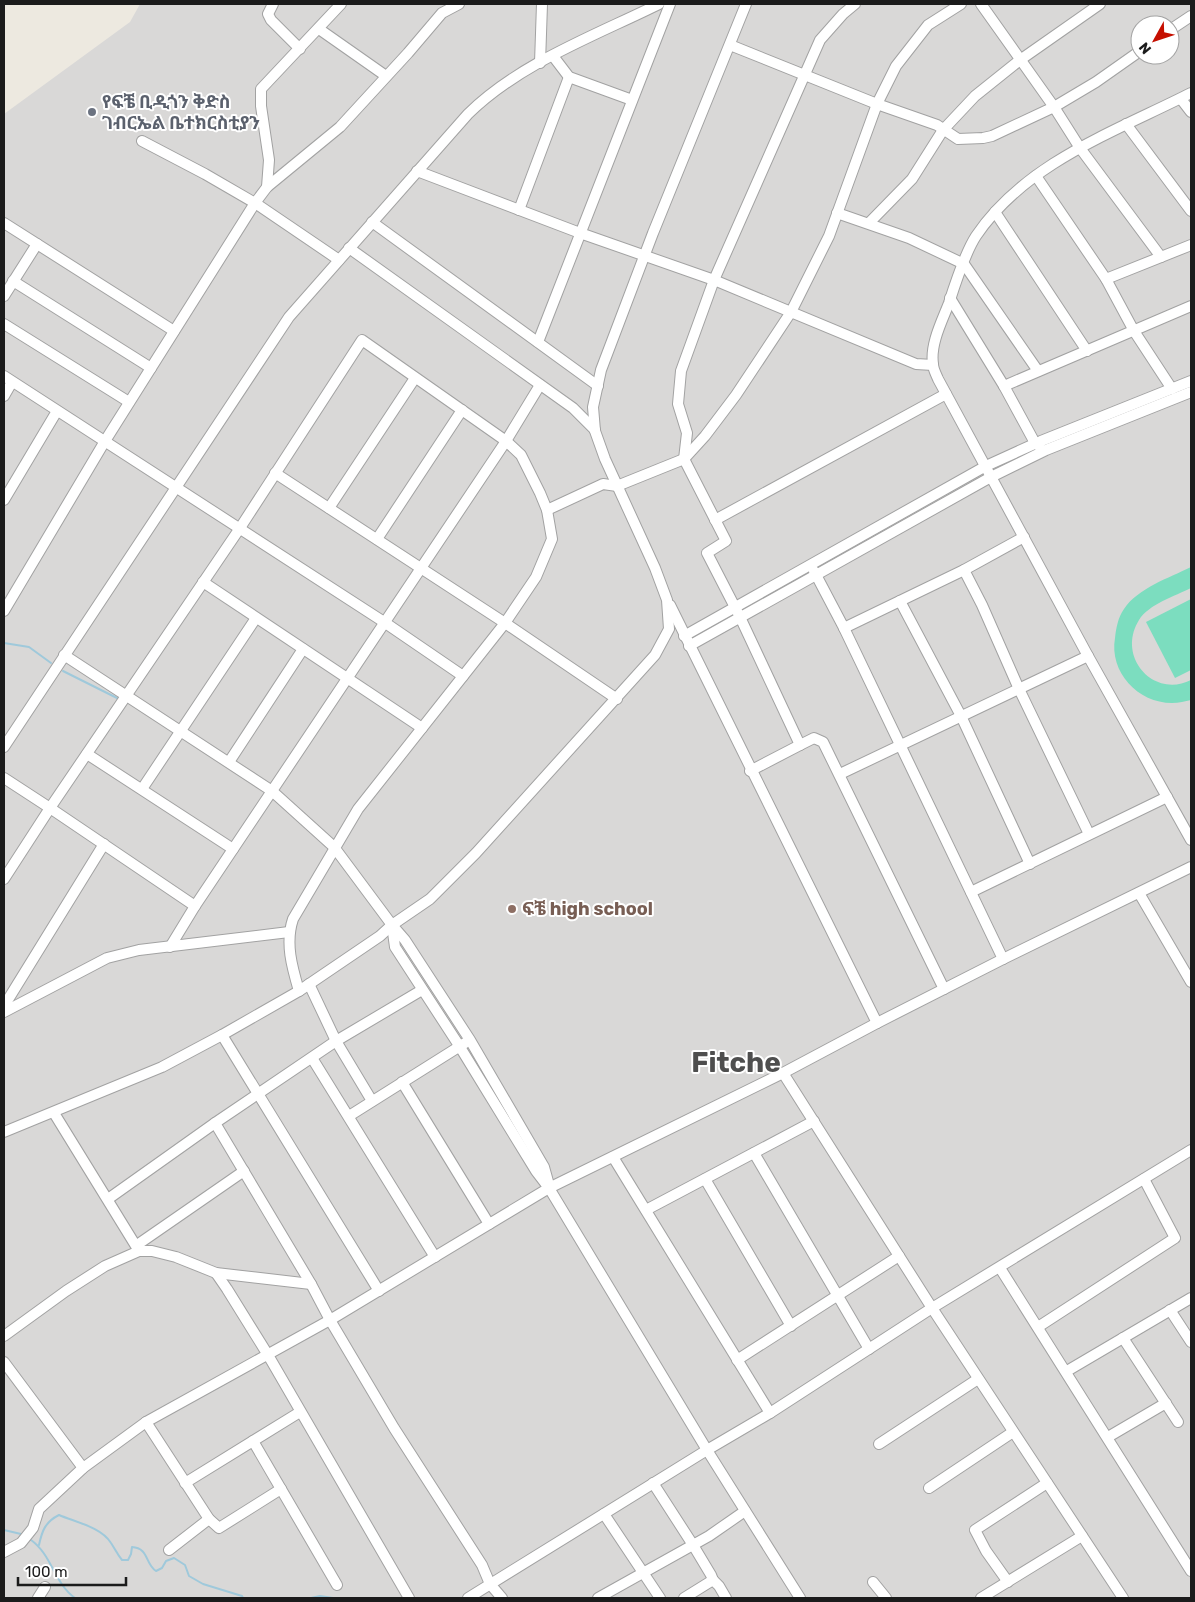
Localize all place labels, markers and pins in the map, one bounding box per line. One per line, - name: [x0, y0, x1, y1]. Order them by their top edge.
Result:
- place label: የፍቼ ቢዲጎን ቅድስ ገብርኤል ቤተክርስቲያን: [102, 91, 260, 134]
- marker: የፍቼ ቢዲጎን ቅድስ ገብርኤል ቤተክርስቲያን: [86, 106, 98, 118]
- place label: ፍቼ high school: [522, 898, 653, 920]
- marker: ፍቼ high school: [506, 903, 518, 915]

